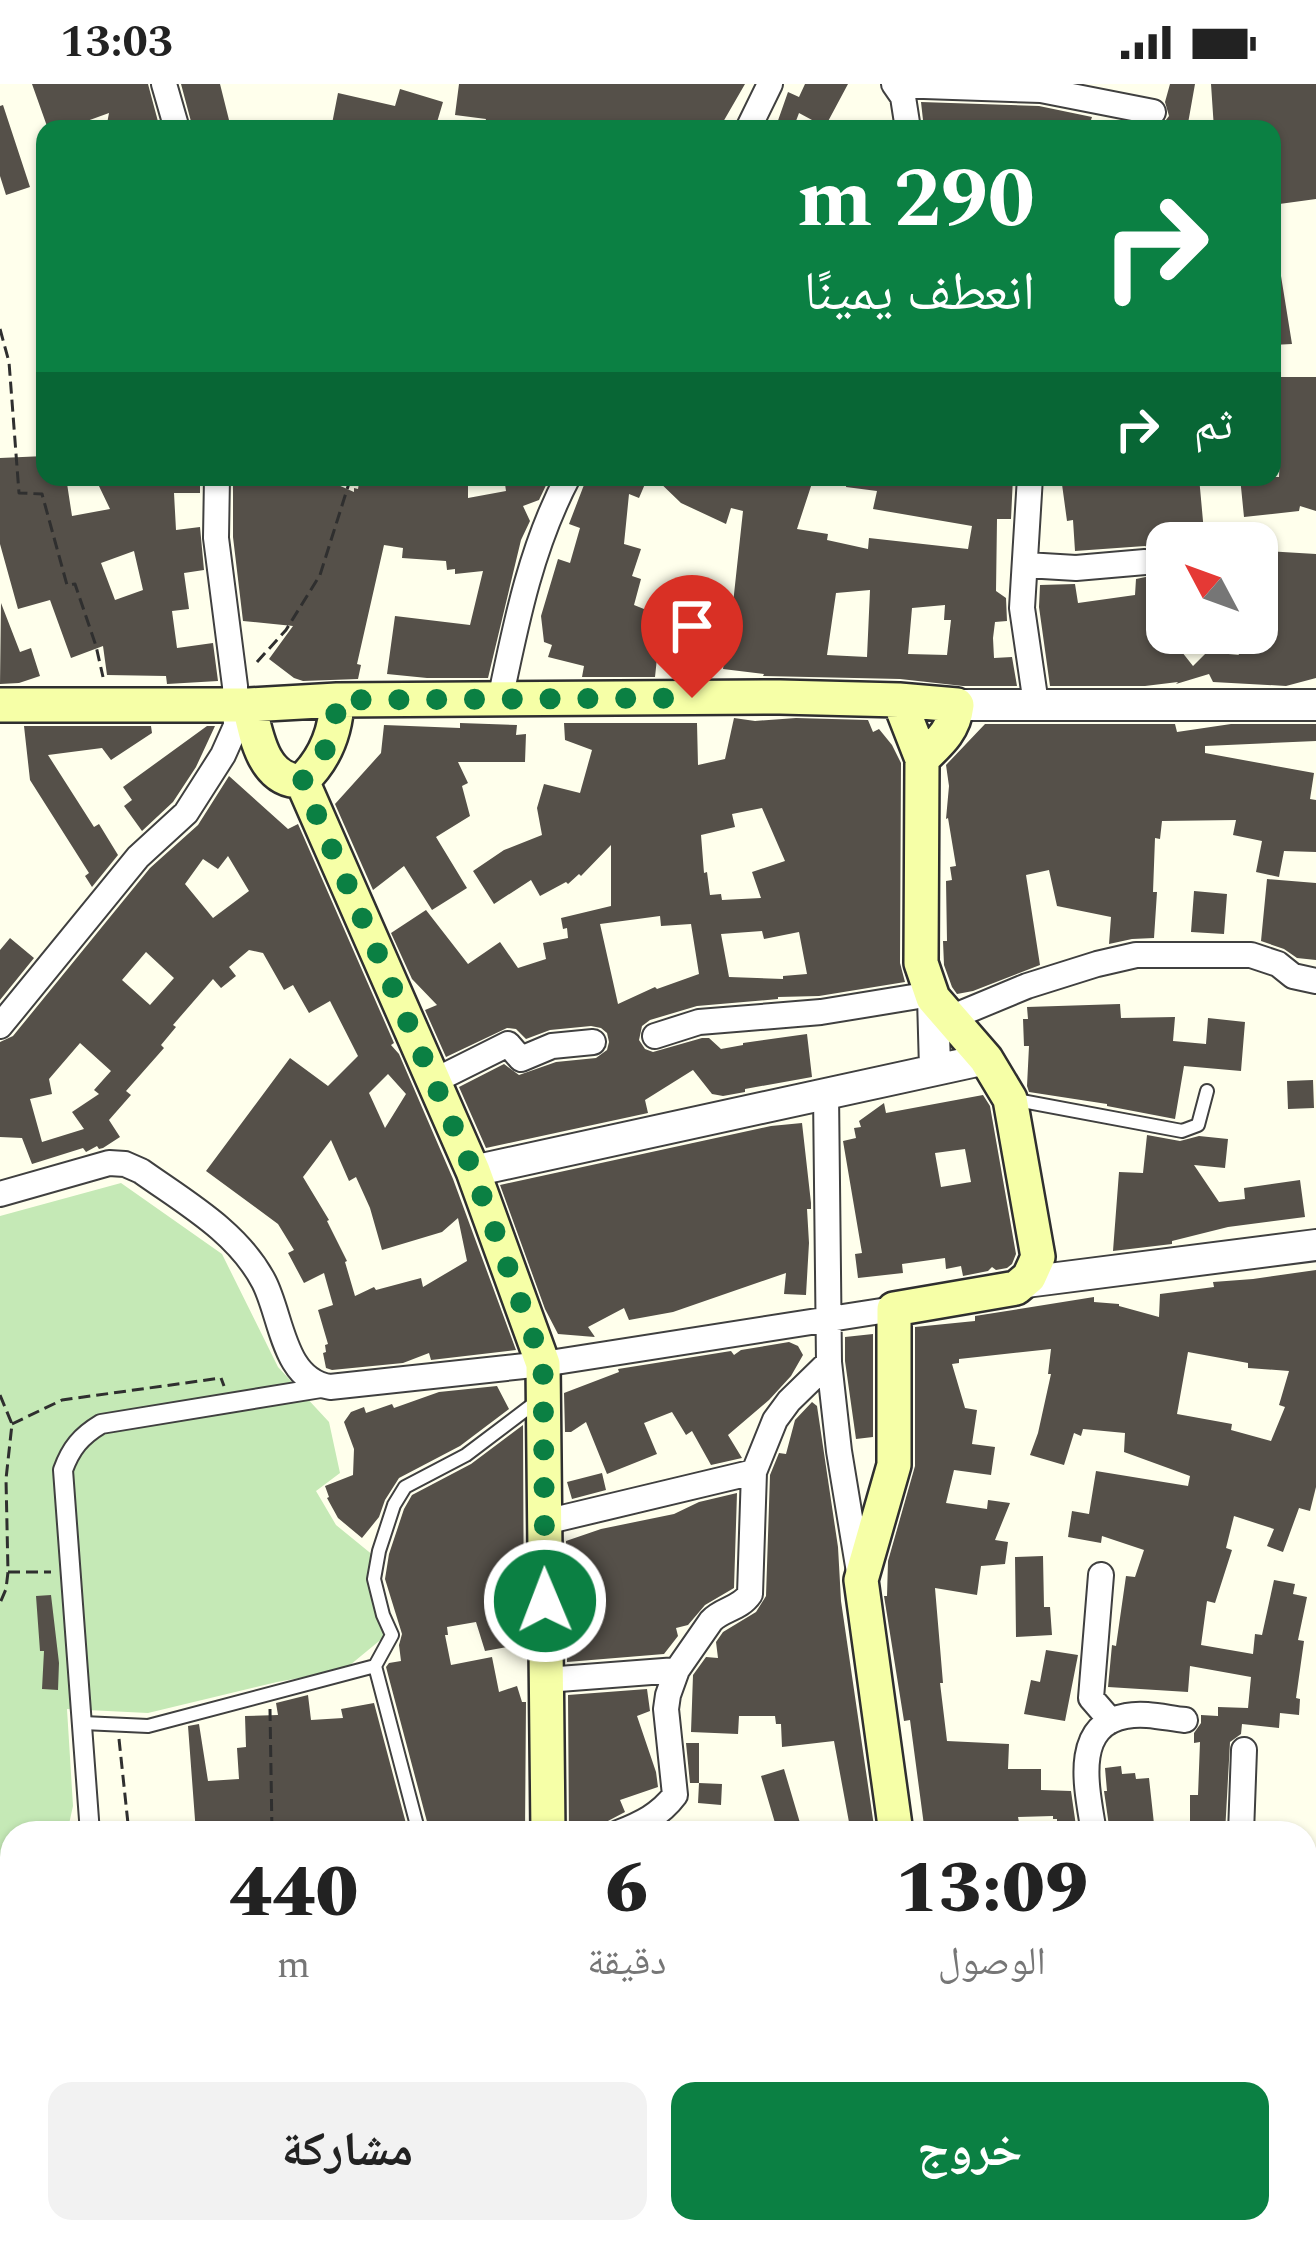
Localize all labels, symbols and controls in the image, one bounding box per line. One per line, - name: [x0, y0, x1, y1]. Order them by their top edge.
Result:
- text: 13:03: [60, 8, 173, 77]
- text: 290 m: [797, 136, 1035, 264]
- icon: right: [1077, 168, 1233, 324]
- text: انعطف يمينًا: [804, 252, 1035, 334]
- text: ثم: [1194, 391, 1233, 460]
- icon: right: [1104, 396, 1170, 462]
- north arrow: [1146, 522, 1278, 654]
- map controls: [1146, 522, 1278, 654]
- pin: [641, 575, 743, 698]
- icon: arrive: [659, 593, 725, 659]
- position arrow: [482, 1538, 608, 1664]
- text: 6: [605, 1835, 648, 1944]
- text: 13:09: [895, 1835, 1088, 1944]
- text: 440: [229, 1839, 358, 1948]
- text: دقيقة: [587, 1933, 666, 1992]
- text: الوصول: [938, 1933, 1046, 1992]
- text: m: [277, 1936, 310, 1995]
- button: مشاركة: [48, 2082, 647, 2220]
- button: خروج: [671, 2082, 1269, 2220]

